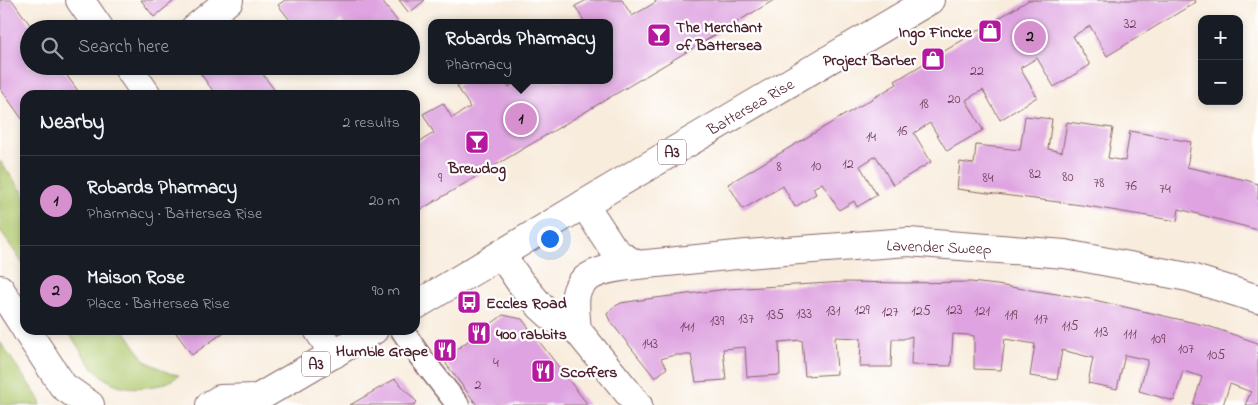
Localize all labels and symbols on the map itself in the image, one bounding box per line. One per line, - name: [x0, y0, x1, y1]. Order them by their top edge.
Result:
- house number: 32: [1124, 14, 1136, 35]
- place label: The Merchant of Battersea: [676, 16, 763, 58]
- shop icon: Ingo Fincke: [977, 18, 1003, 44]
- pin: 2: [1014, 18, 1046, 56]
- place label: Ingo Fincke: [898, 21, 973, 46]
- bar icon: The Merchant of Battersea: [646, 22, 672, 48]
- shop icon: Project Barber: [920, 46, 946, 72]
- place label: Project Barber: [823, 49, 917, 73]
- house number: 22: [970, 61, 984, 82]
- street label: Battersea Rise: [702, 73, 800, 143]
- house number: 20: [947, 89, 961, 110]
- house number: 18: [919, 94, 929, 115]
- pin: 1: [505, 100, 537, 138]
- house number: 16: [897, 121, 907, 142]
- house number: 14: [866, 127, 876, 148]
- bar icon: Brewdog: [464, 129, 490, 155]
- road number: A3: [658, 140, 686, 164]
- house number: 12: [842, 154, 854, 175]
- house number: 10: [811, 156, 821, 177]
- place label: Brewdog: [447, 157, 506, 182]
- house number: 8: [776, 157, 782, 178]
- house number: 82: [1029, 164, 1041, 185]
- house number: 80: [1062, 167, 1074, 188]
- house number: 9: [438, 168, 443, 189]
- house number: 84: [982, 168, 994, 189]
- house number: 78: [1093, 173, 1105, 194]
- house number: 76: [1125, 176, 1137, 197]
- house number: 74: [1159, 179, 1171, 200]
- your location: [537, 226, 563, 252]
- street label: Lavender Sweep: [886, 234, 992, 262]
- bus stop icon: Eccles Road: [456, 289, 482, 315]
- place label: Eccles Road: [486, 292, 567, 316]
- house number: 129: [854, 300, 871, 321]
- house number: 123: [945, 300, 963, 321]
- house number: 131: [826, 301, 841, 322]
- house number: 125: [911, 301, 931, 322]
- house number: 121: [974, 301, 990, 322]
- house number: 127: [881, 302, 899, 323]
- house number: 133: [796, 304, 812, 325]
- house number: 135: [766, 305, 784, 326]
- house number: 119: [1004, 305, 1018, 326]
- house number: 137: [738, 309, 754, 330]
- house number: 117: [1034, 309, 1049, 330]
- house number: 139: [710, 311, 725, 332]
- house number: 115: [1062, 316, 1078, 337]
- house number: 141: [680, 317, 695, 338]
- restaurant icon: 400 rabbits: [466, 320, 492, 346]
- house number: 113: [1094, 322, 1109, 343]
- place label: 400 rabbits: [495, 323, 567, 347]
- house number: 111: [1123, 324, 1137, 345]
- house number: 109: [1151, 329, 1166, 350]
- house number: 143: [642, 334, 658, 355]
- restaurant icon: Humble Grape: [432, 337, 458, 363]
- house number: 107: [1178, 339, 1194, 360]
- place label: Humble Grape: [336, 340, 429, 364]
- house number: 105: [1207, 345, 1225, 366]
- road number: A3: [302, 352, 330, 376]
- house number: 4: [493, 353, 499, 374]
- restaurant icon: Scoffers: [530, 358, 556, 384]
- place label: Scoffers: [560, 361, 617, 385]
- house number: 2: [475, 375, 482, 396]

